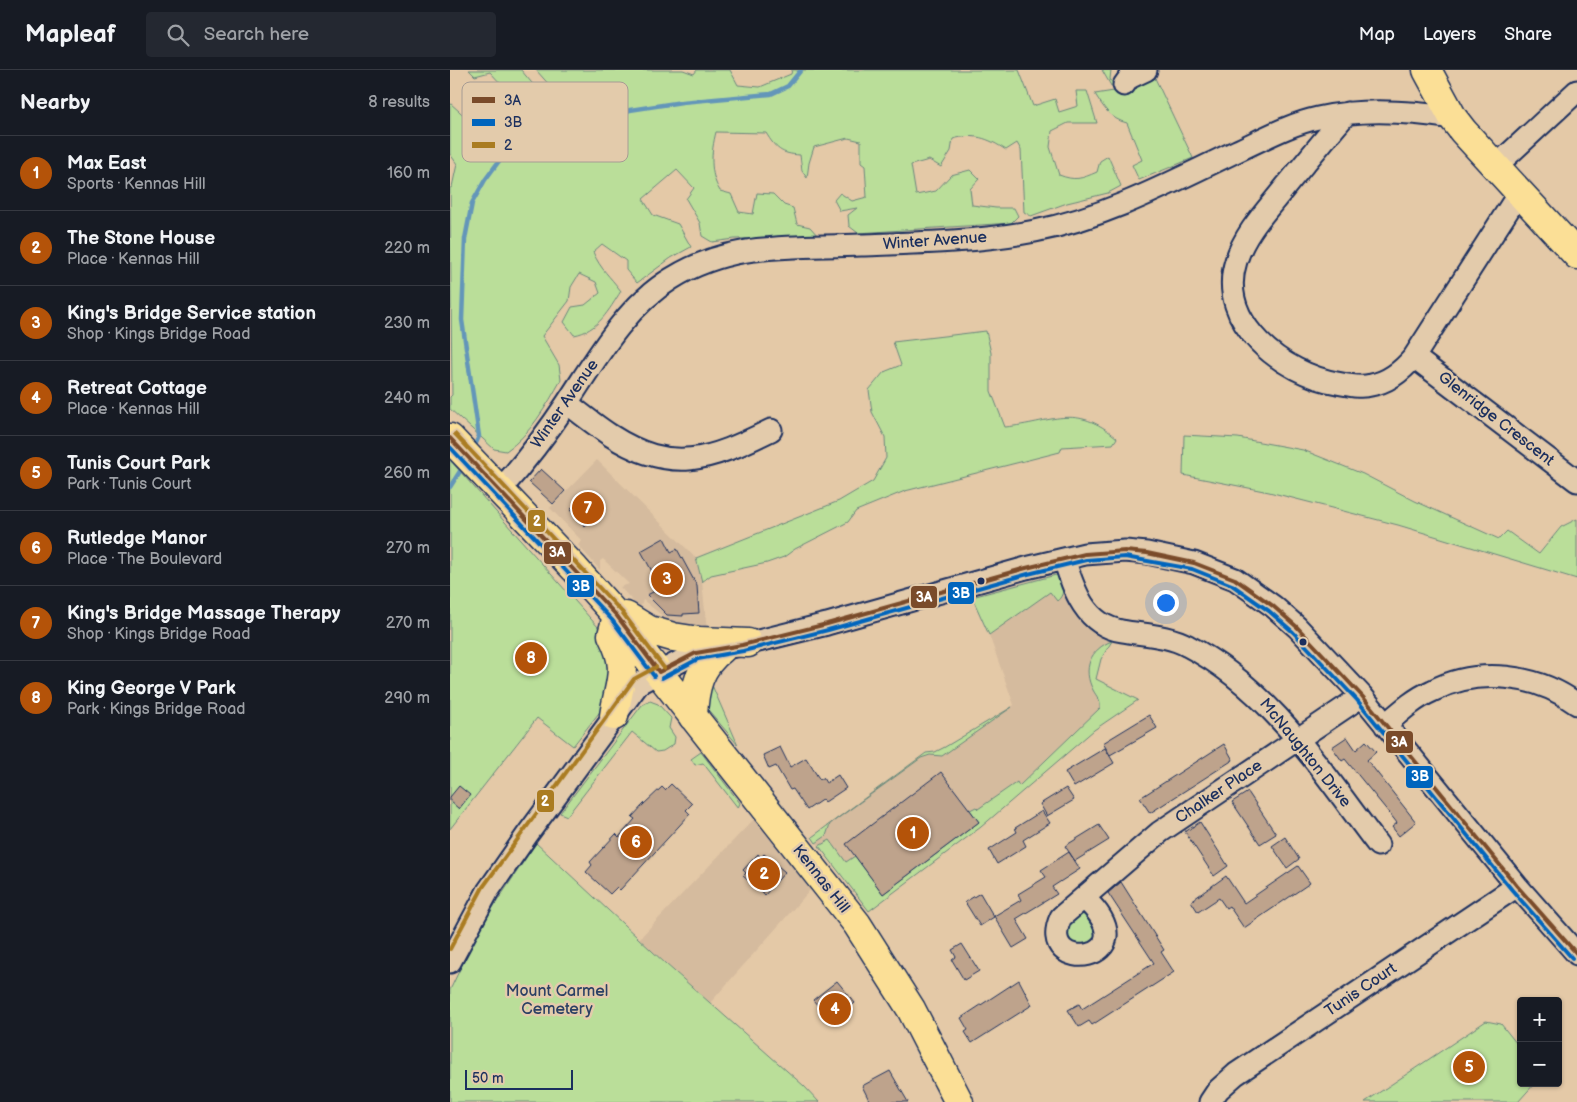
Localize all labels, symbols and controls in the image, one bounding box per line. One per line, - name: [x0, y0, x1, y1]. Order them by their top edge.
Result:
- search box: [146, 12, 496, 57]
- text: Mapleaf: [25, 20, 116, 49]
- icon: search: [164, 21, 192, 49]
- text: Search here: [204, 23, 309, 46]
- text: Map: [1359, 24, 1395, 45]
- text: Layers: [1423, 24, 1476, 45]
- text: Share: [1504, 24, 1552, 45]
- legend: [462, 82, 628, 162]
- text: Nearby: [20, 90, 90, 115]
- text: 3A: [504, 92, 522, 109]
- text: 8 results: [368, 93, 430, 112]
- text: 3B: [504, 114, 523, 131]
- text: 2: [504, 137, 513, 154]
- text: Max East: [67, 152, 146, 175]
- text: 1: [33, 164, 39, 183]
- text: 160 m: [387, 164, 430, 183]
- text: Sports · Kennas Hill: [67, 175, 206, 194]
- text: The Stone House: [67, 227, 215, 250]
- street label: Winter Avenue: [882, 228, 988, 254]
- text: 2: [31, 239, 41, 258]
- text: 220 m: [384, 239, 430, 258]
- text: Place · Kennas Hill: [67, 250, 200, 269]
- text: King's Bridge Service station: [67, 302, 316, 325]
- text: 3: [31, 314, 41, 333]
- text: 230 m: [384, 314, 430, 333]
- text: Shop · Kings Bridge Road: [67, 325, 250, 344]
- street label: Winter Avenue: [527, 355, 603, 452]
- street label: Glenridge Crescent: [1434, 368, 1558, 470]
- text: Retreat Cottage: [67, 377, 207, 400]
- text: 4: [31, 389, 41, 408]
- text: 240 m: [384, 389, 430, 408]
- text: Place · Kennas Hill: [67, 400, 200, 419]
- text: Tunis Court Park: [67, 452, 210, 475]
- text: 5: [31, 464, 41, 483]
- text: 260 m: [384, 464, 430, 483]
- text: Park · Tunis Court: [67, 475, 191, 494]
- pin: 7: [572, 489, 604, 527]
- line badge: 2: [527, 509, 546, 533]
- text: 2: [533, 513, 542, 530]
- text: Rutledge Manor: [67, 527, 207, 550]
- text: 6: [31, 539, 41, 558]
- text: 270 m: [386, 539, 430, 558]
- line badge: 3A: [543, 541, 572, 565]
- text: 3A: [549, 544, 566, 561]
- text: Place · The Boulevard: [67, 550, 222, 569]
- pin: 3: [651, 560, 683, 598]
- line badge: 3B: [566, 574, 595, 598]
- unlabelled marker: [976, 576, 986, 586]
- text: 3B: [572, 578, 590, 595]
- line badge: 3B: [947, 581, 975, 605]
- line badge: 3A: [910, 585, 938, 609]
- text: 3B: [952, 585, 970, 602]
- text: 3A: [916, 589, 933, 606]
- your location: [1153, 590, 1179, 616]
- text: King's Bridge Massage Therapy: [67, 602, 341, 625]
- text: 7: [32, 614, 40, 633]
- text: 270 m: [386, 614, 430, 633]
- text: Shop · Kings Bridge Road: [67, 625, 250, 644]
- unlabelled marker: [1298, 637, 1308, 647]
- pin: 8: [515, 639, 547, 677]
- text: King George V Park: [67, 677, 236, 700]
- text: 8: [31, 689, 41, 708]
- text: 290 m: [384, 689, 430, 708]
- street label: McNaughton Drive: [1255, 695, 1355, 812]
- text: Park · Kings Bridge Road: [67, 700, 246, 719]
- line badge: 3A: [1385, 730, 1414, 754]
- text: 3A: [1391, 734, 1408, 751]
- street label: Chalker Place: [1172, 756, 1266, 828]
- line badge: 3B: [1405, 765, 1434, 789]
- text: 3B: [1411, 768, 1429, 785]
- line badge: 2: [536, 789, 555, 813]
- text: 2: [541, 793, 550, 810]
- pin: 1: [897, 814, 929, 852]
- pin: 6: [620, 823, 652, 861]
- street label: Kennas Hill: [788, 841, 854, 917]
- pin: 2: [748, 855, 780, 893]
- street label: Tunis Court: [1322, 959, 1401, 1021]
- park label: Mount Carmel Cemetery: [506, 982, 608, 1019]
- pin: 4: [819, 990, 851, 1028]
- map controls: [1517, 997, 1562, 1087]
- button: +: [1517, 997, 1562, 1042]
- button: −: [1517, 1042, 1562, 1087]
- pin: 5: [1453, 1048, 1485, 1086]
- scale bar: [465, 1067, 572, 1090]
- text: 50 m: [472, 1070, 504, 1087]

